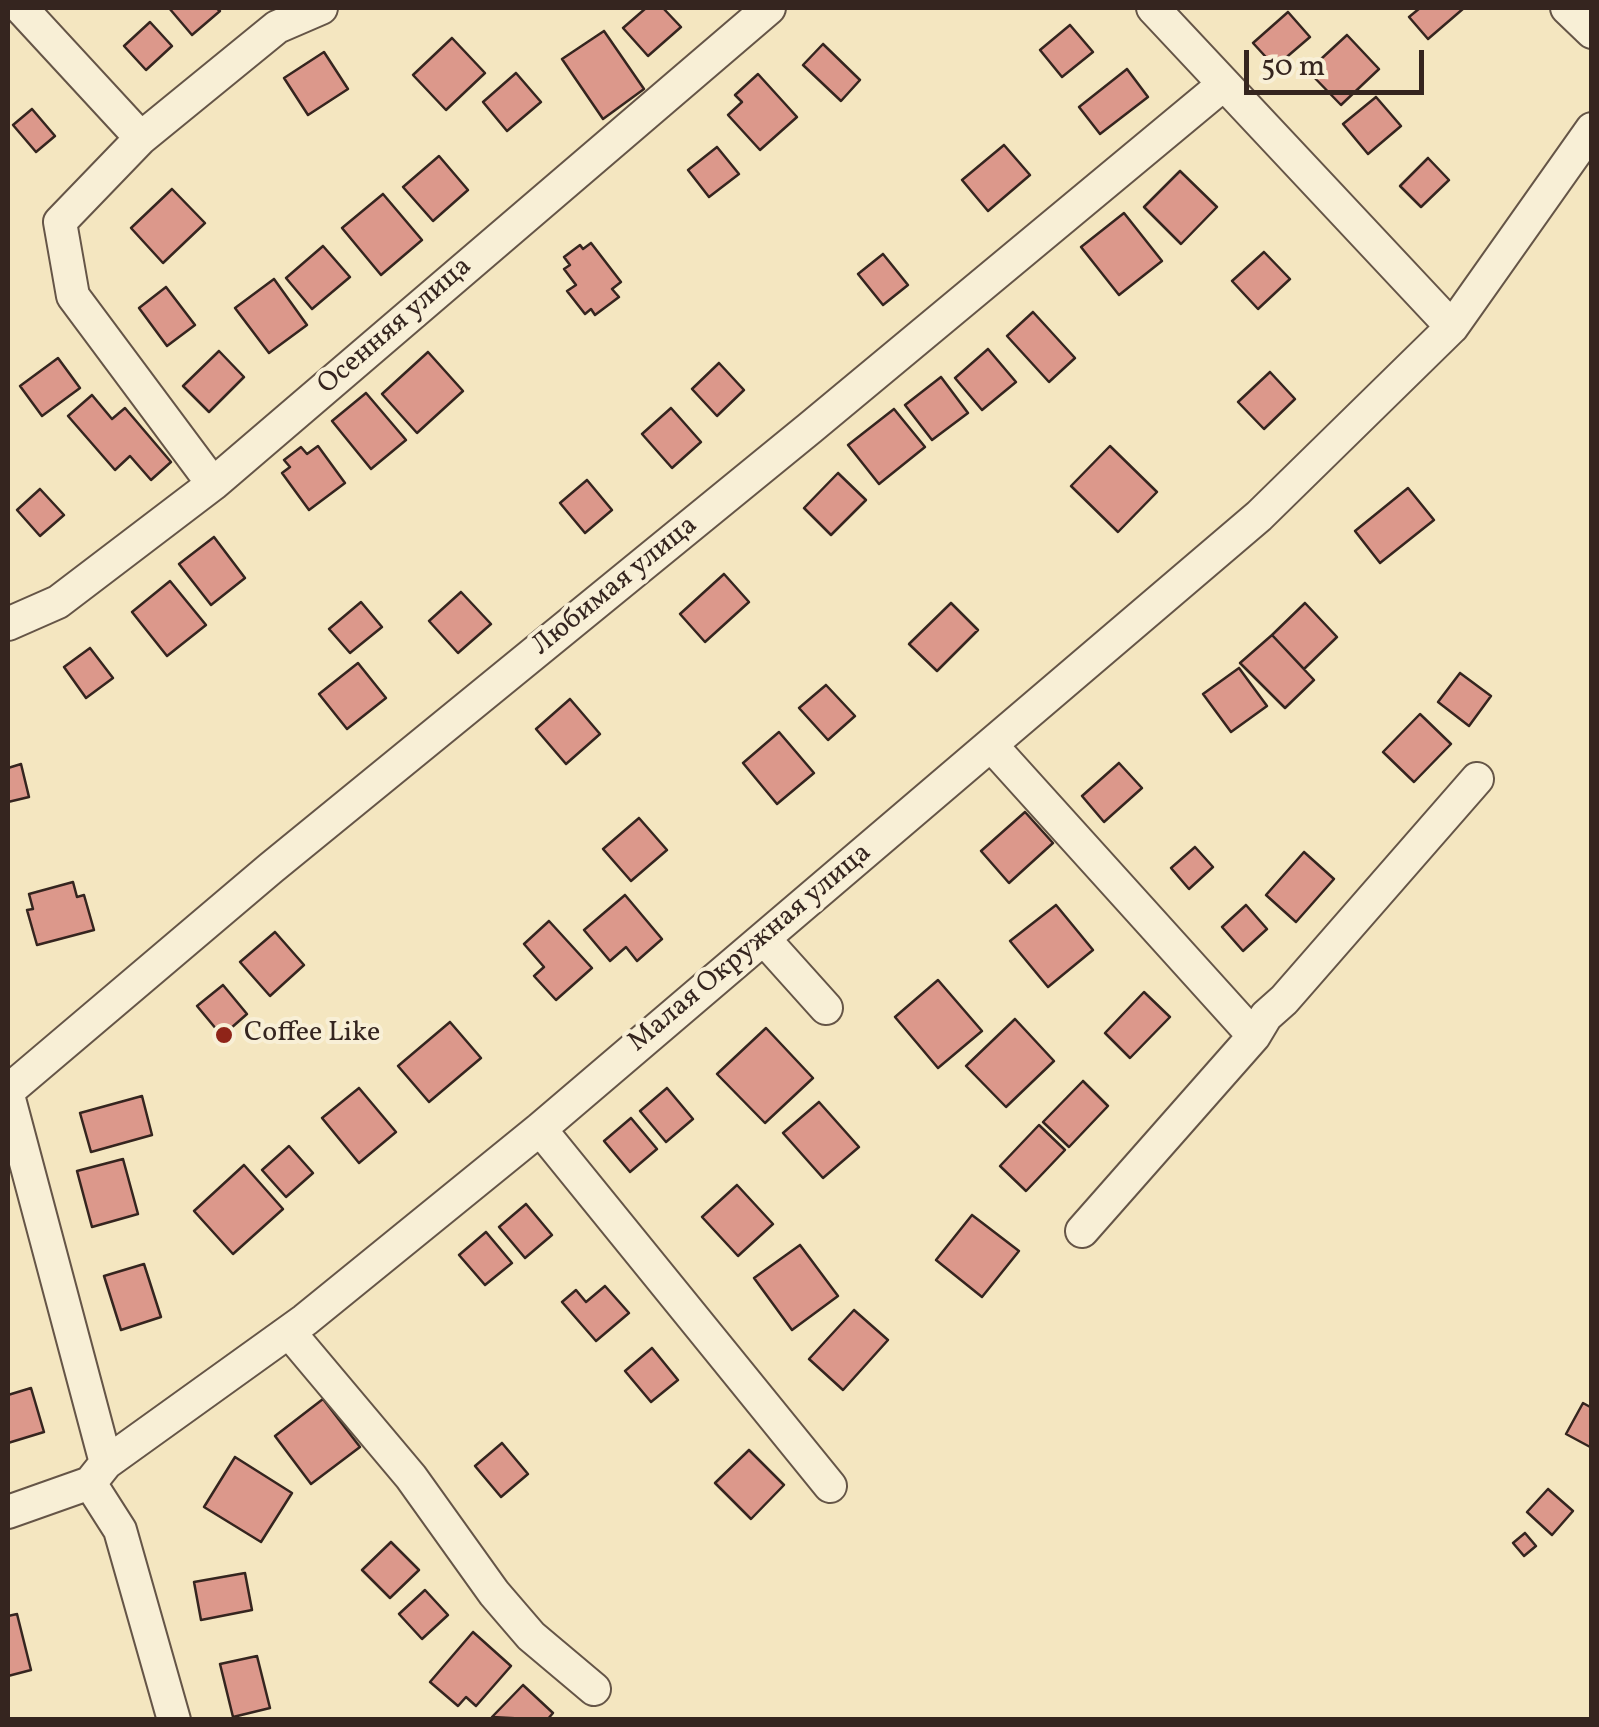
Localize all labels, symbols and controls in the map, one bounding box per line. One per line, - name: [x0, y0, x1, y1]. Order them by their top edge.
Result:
- scale bar: [1249, 30, 1429, 92]
- text: 50 m: [1261, 46, 1325, 88]
- street label: Осенняя улица: [312, 251, 480, 403]
- street label: Любимая улица: [526, 510, 706, 664]
- street label: Малая Окружная улица: [623, 837, 879, 1061]
- place label: Coffee Like: [244, 1018, 380, 1052]
- marker: Coffee Like: [213, 1024, 235, 1046]

